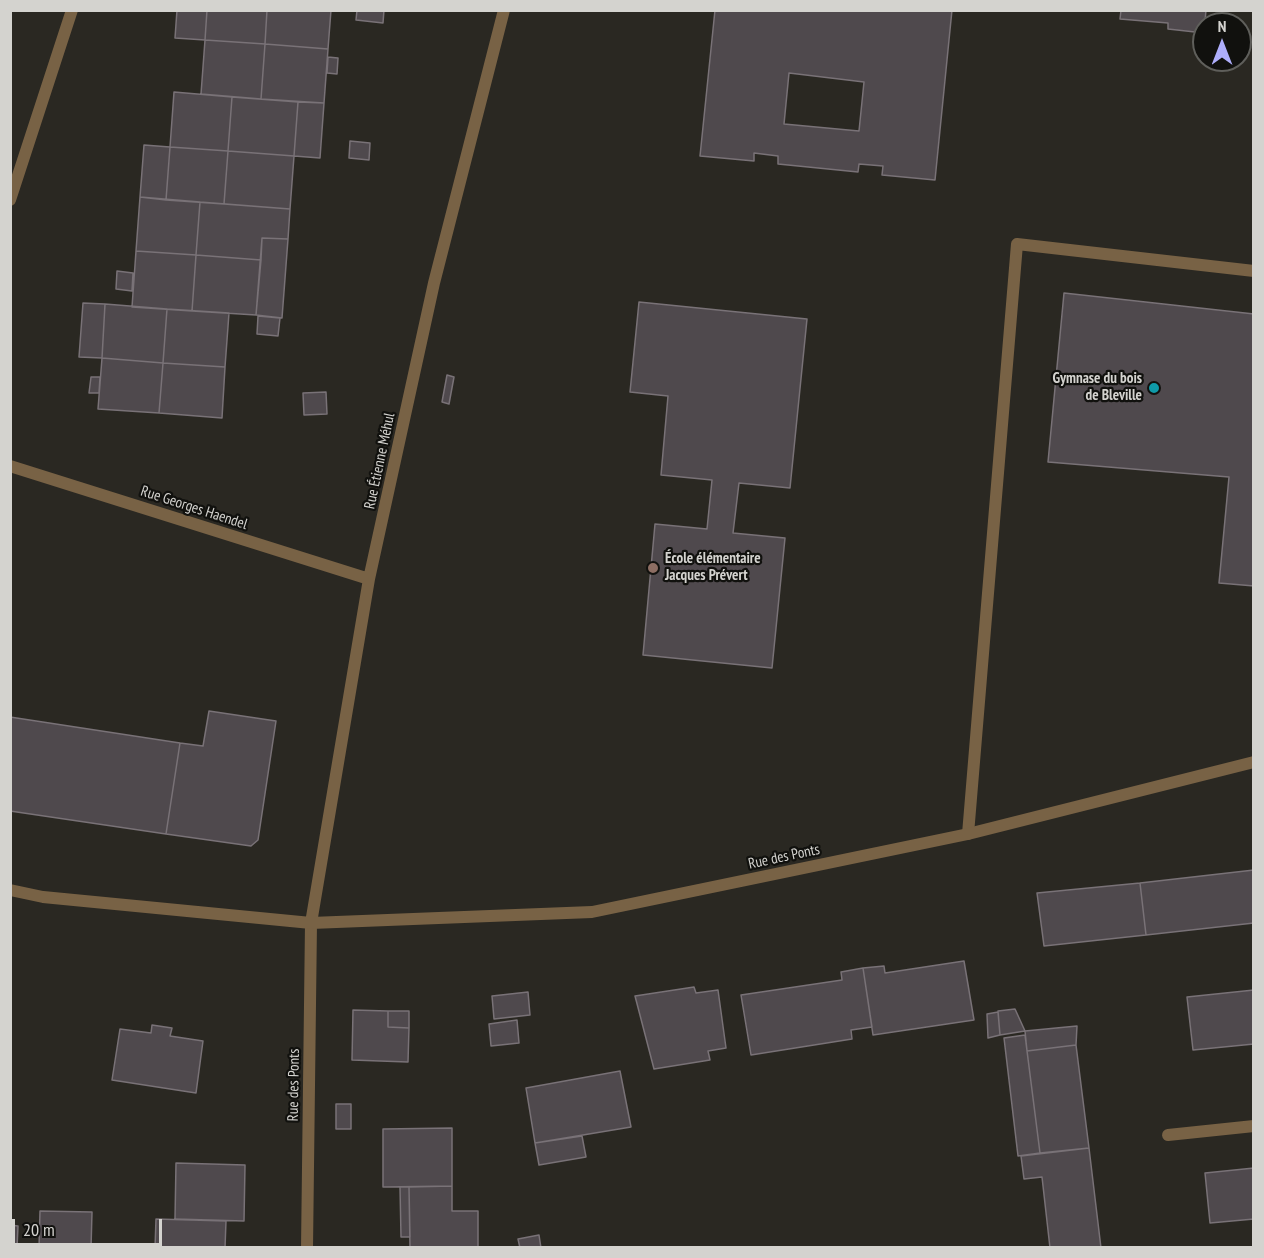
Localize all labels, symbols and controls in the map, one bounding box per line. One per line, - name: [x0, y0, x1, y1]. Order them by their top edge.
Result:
- north arrow: [1192, 12, 1252, 72]
- text: N: [1218, 16, 1226, 36]
- place label: Gymnase du bois de Bleville: [1052, 370, 1142, 405]
- marker: Gymnase du bois de Bleville: [1147, 381, 1161, 395]
- street label: Rue Étienne Méhul: [361, 411, 399, 511]
- street label: Rue Georges Haendel: [138, 482, 250, 534]
- place label: École élémentaire Jacques Prévert: [665, 550, 761, 585]
- marker: École élémentaire Jacques Prévert: [646, 561, 660, 575]
- street label: Rue des Ponts: [747, 841, 821, 873]
- street label: Rue des Ponts: [284, 1049, 304, 1121]
- scale bar: [15, 1207, 165, 1245]
- text: 20 m: [23, 1218, 55, 1241]

